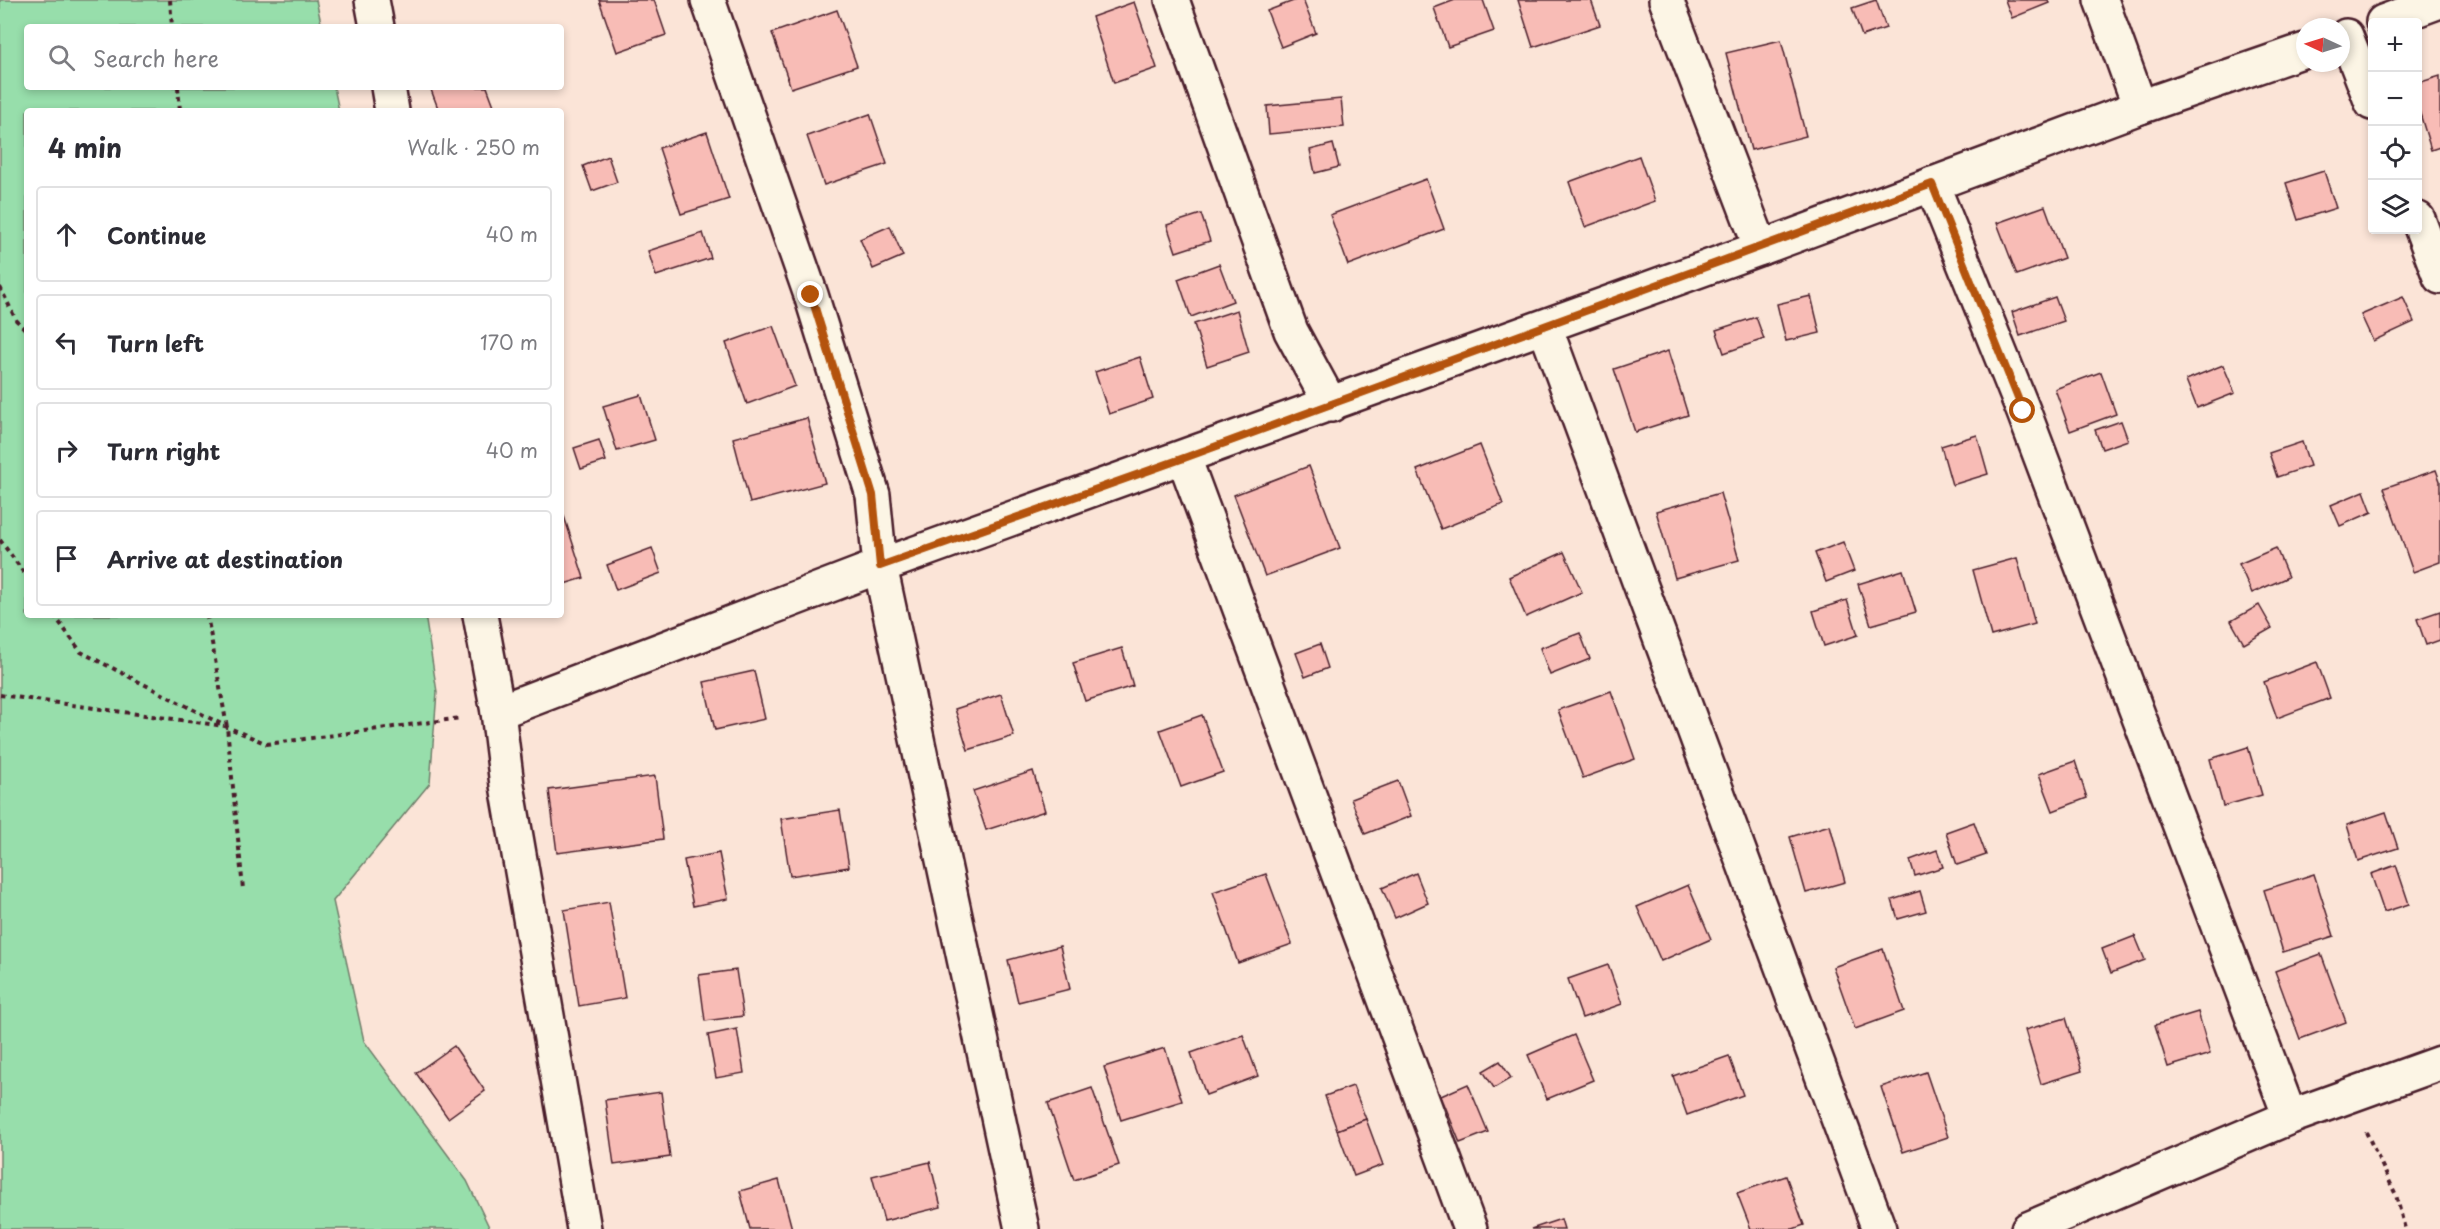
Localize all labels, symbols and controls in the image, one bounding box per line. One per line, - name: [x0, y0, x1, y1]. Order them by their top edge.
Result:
- north arrow: [2296, 18, 2350, 72]
- map controls: [2368, 18, 2422, 234]
- button: +: [2368, 18, 2422, 72]
- search box: [24, 24, 564, 90]
- icon: search: [45, 41, 78, 74]
- text: Search here: [93, 41, 219, 74]
- button: −: [2368, 72, 2422, 126]
- button: locate: [2368, 126, 2422, 180]
- text: 4 min: [48, 128, 122, 167]
- text: Walk · 250 m: [407, 132, 540, 162]
- button: layers: [2368, 180, 2422, 234]
- icon: ahead: [50, 218, 83, 251]
- text: Continue: [107, 218, 206, 251]
- text: 40 m: [486, 219, 538, 249]
- route end: [797, 281, 823, 307]
- icon: left: [50, 326, 83, 359]
- text: Turn left: [107, 326, 204, 359]
- text: 170 m: [480, 327, 538, 357]
- route start: [2009, 397, 2035, 423]
- icon: right: [50, 434, 83, 467]
- text: Turn right: [107, 434, 220, 467]
- text: 40 m: [486, 435, 538, 465]
- icon: arrive: [50, 542, 83, 575]
- text: Arrive at destination: [107, 542, 343, 575]

